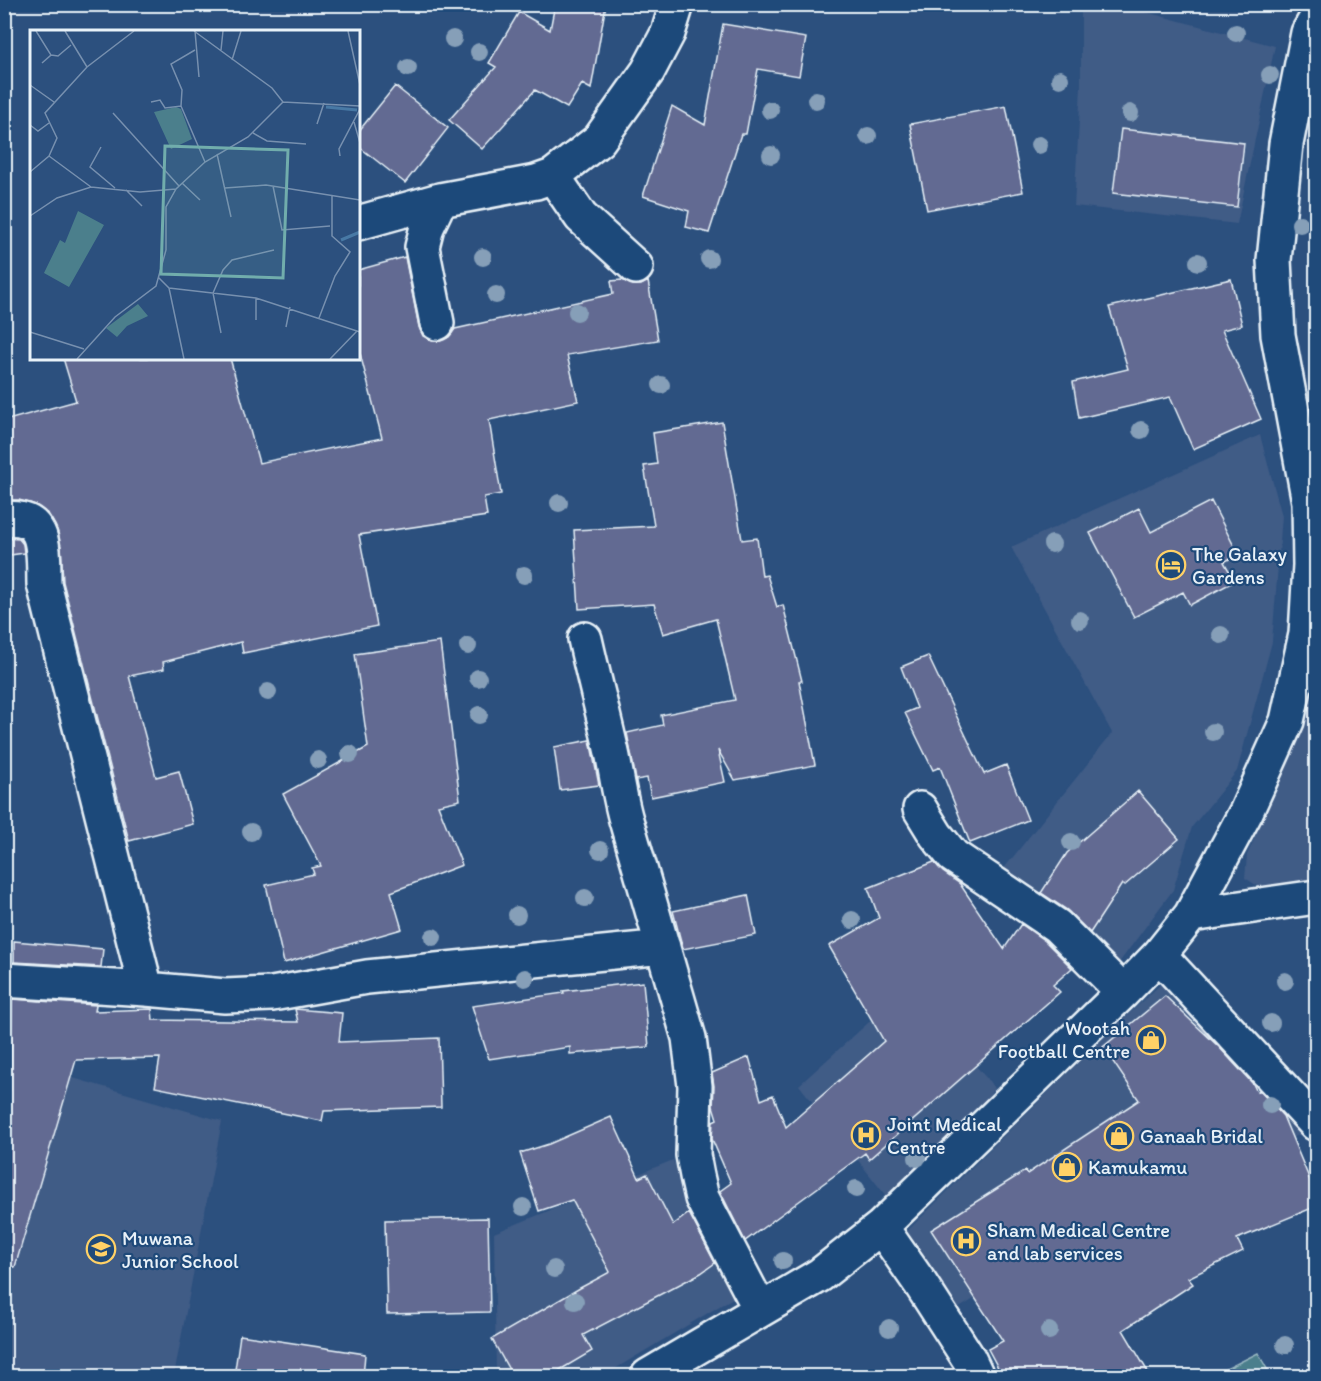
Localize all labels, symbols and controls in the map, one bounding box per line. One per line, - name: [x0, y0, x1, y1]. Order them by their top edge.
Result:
- inset map: [30, 30, 360, 360]
- place label: The Galaxy Gardens: [1192, 542, 1288, 589]
- hotel icon: The Galaxy Gardens: [1155, 549, 1187, 581]
- place label: Wootah Football Centre: [998, 1016, 1130, 1063]
- shop icon: Wootah Football Centre: [1135, 1024, 1167, 1056]
- place label: Joint Medical Centre: [887, 1112, 1002, 1159]
- hospital icon: Joint Medical Centre: [850, 1119, 882, 1151]
- shop icon: Ganaah Bridal: [1103, 1120, 1135, 1152]
- place label: Ganaah Bridal: [1140, 1124, 1263, 1148]
- shop icon: Kamukamu: [1051, 1151, 1083, 1183]
- place label: Kamukamu: [1088, 1155, 1187, 1179]
- place label: Sham Medical Centre and lab services: [987, 1218, 1170, 1265]
- hospital icon: Sham Medical Centre and lab services: [950, 1225, 982, 1257]
- place label: Muwana Junior School: [122, 1226, 239, 1273]
- school or university icon: Muwana Junior School: [85, 1233, 117, 1265]

